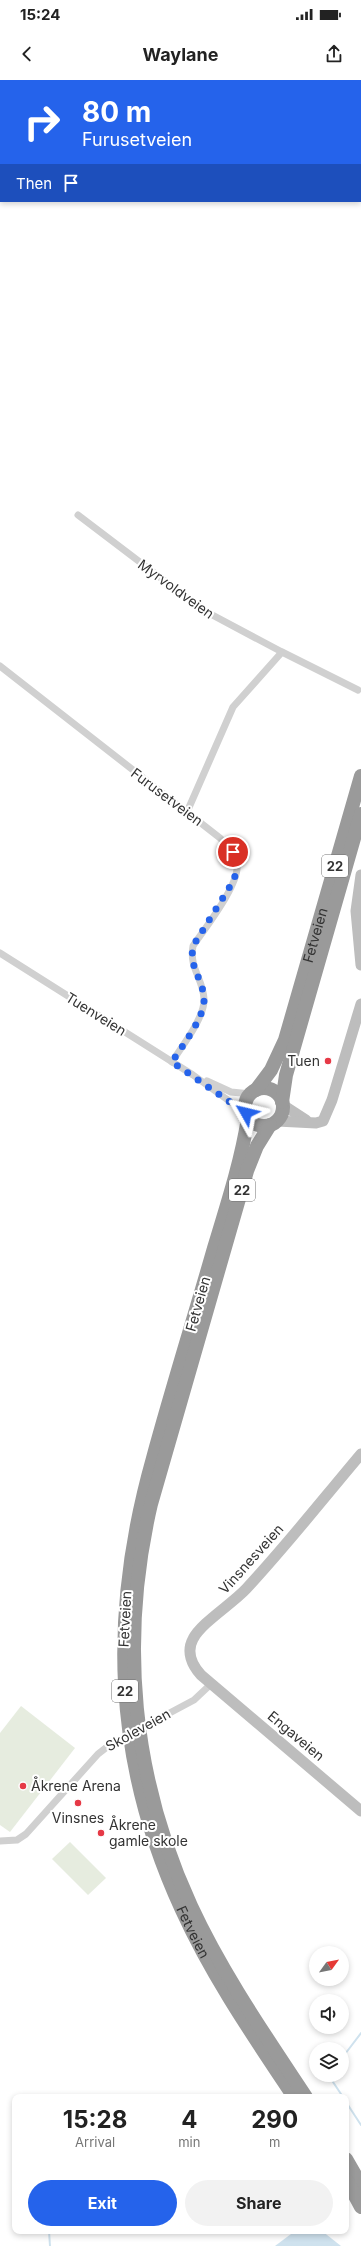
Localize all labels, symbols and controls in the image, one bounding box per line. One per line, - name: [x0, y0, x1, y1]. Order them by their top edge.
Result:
- text: 15:24: [20, 5, 60, 24]
- icon: back: [16, 43, 38, 65]
- icon: share: [323, 43, 345, 65]
- text: Waylane: [143, 44, 218, 65]
- text: 80 m: [82, 95, 151, 129]
- icon: right: [16, 96, 68, 148]
- text: Furusetveien: [82, 129, 192, 150]
- icon: arrive: [60, 172, 82, 194]
- text: Then: [16, 174, 52, 193]
- street label: Myrvoldveien: [135, 555, 218, 622]
- street label: Furusetveien: [128, 764, 207, 829]
- pin: [216, 835, 250, 869]
- icon: arrive: [222, 841, 244, 863]
- road number: 22: [322, 855, 348, 877]
- street label: Fetveien: [299, 906, 331, 965]
- street label: Tuenveien: [63, 988, 130, 1039]
- place label: Tuen: [287, 1052, 320, 1069]
- marker: Tuen: [323, 1056, 333, 1066]
- position arrow: [225, 1092, 267, 1134]
- road number: 22: [229, 1179, 255, 1201]
- street label: Fetveien: [182, 1274, 213, 1333]
- street label: Vinsnesveien: [215, 1520, 286, 1597]
- street label: Fetveien: [115, 1590, 134, 1648]
- road number: 22: [112, 1680, 138, 1702]
- street label: Skoleveien: [102, 1705, 173, 1754]
- street label: Engaveien: [265, 1707, 328, 1764]
- place label: Åkrene Arena: [31, 1776, 121, 1794]
- marker: Åkrene Arena: [18, 1781, 28, 1791]
- marker: Vinsnes: [73, 1798, 83, 1808]
- place label: Vinsnes: [52, 1809, 104, 1826]
- place label: Åkrene gamle skole: [109, 1815, 188, 1849]
- marker: Åkrene gamle skole: [96, 1828, 106, 1838]
- street label: Fetveien: [173, 1903, 214, 1961]
- north arrow: [309, 1946, 349, 1986]
- map controls: [309, 1946, 349, 2082]
- button: sound: [309, 1994, 349, 2034]
- button: layers: [309, 2042, 349, 2082]
- text: 15:28: [63, 2105, 127, 2134]
- text: 4: [181, 2105, 197, 2134]
- text: 290: [251, 2105, 298, 2134]
- text: Arrival: [75, 2134, 115, 2150]
- text: min: [178, 2134, 200, 2150]
- text: m: [269, 2134, 280, 2150]
- button: Exit: [28, 2180, 177, 2226]
- button: Share: [185, 2180, 333, 2226]

